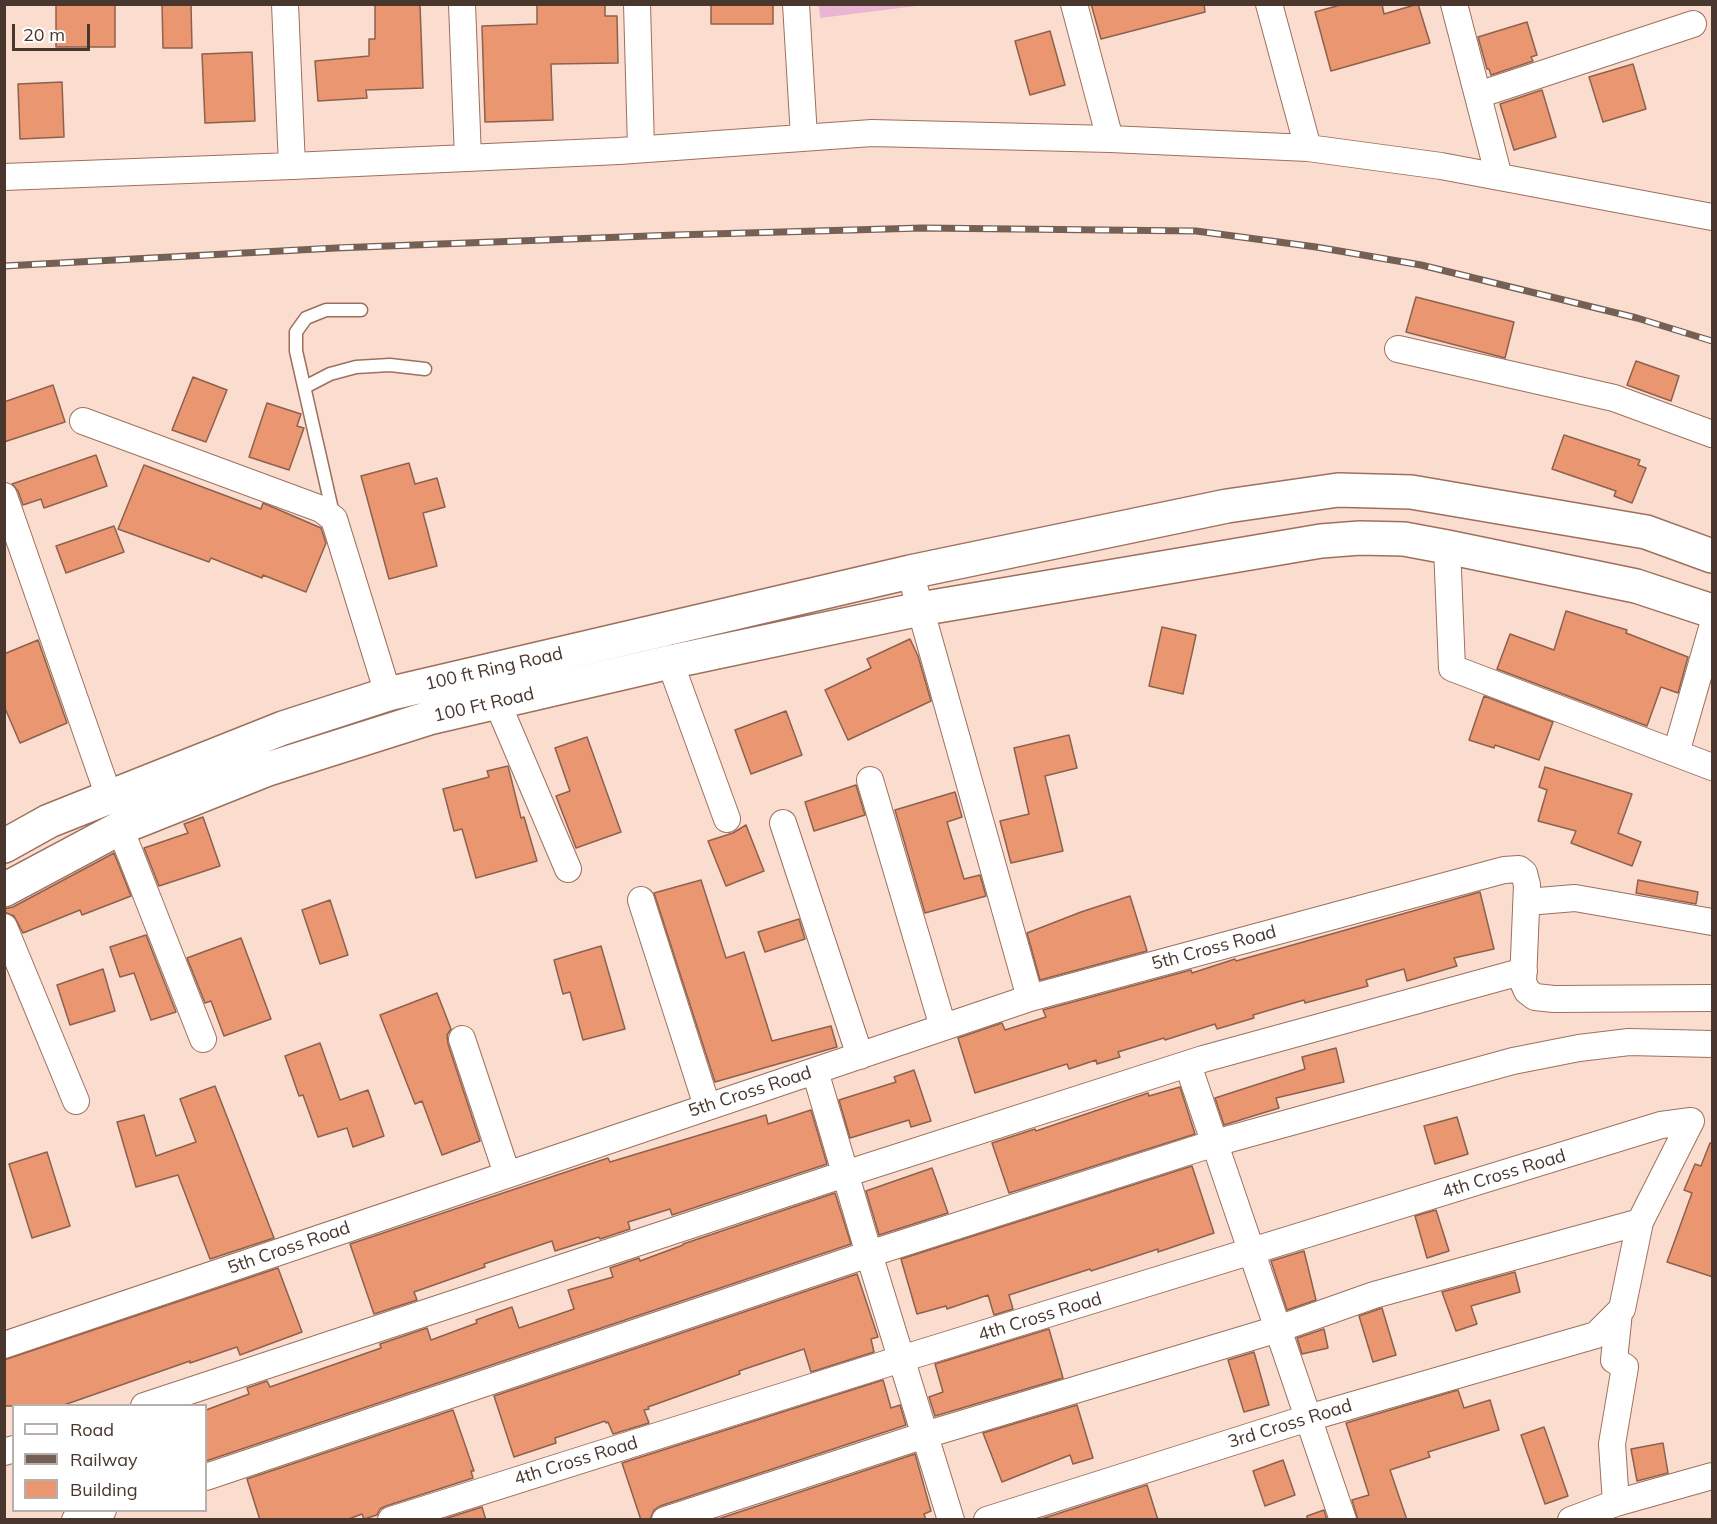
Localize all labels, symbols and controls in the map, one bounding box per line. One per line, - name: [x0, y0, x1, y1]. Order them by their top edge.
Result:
- scale bar: [15, 12, 93, 50]
- text: 20 m: [23, 23, 65, 46]
- street label: 100 ft Ring Road: [423, 643, 565, 695]
- street label: 100 Ft Road: [432, 683, 536, 727]
- street label: 5th Cross Road: [1149, 921, 1279, 975]
- street label: 5th Cross Road: [686, 1062, 814, 1122]
- street label: 4th Cross Road: [1440, 1145, 1568, 1203]
- street label: 5th Cross Road: [225, 1217, 353, 1279]
- street label: 4th Cross Road: [976, 1288, 1104, 1346]
- street label: 3rd Cross Road: [1225, 1395, 1355, 1453]
- legend: [12, 1404, 207, 1512]
- text: Road: [70, 1418, 114, 1441]
- street label: 4th Cross Road: [512, 1432, 640, 1490]
- text: Railway: [70, 1448, 138, 1471]
- text: Building: [70, 1478, 138, 1501]

